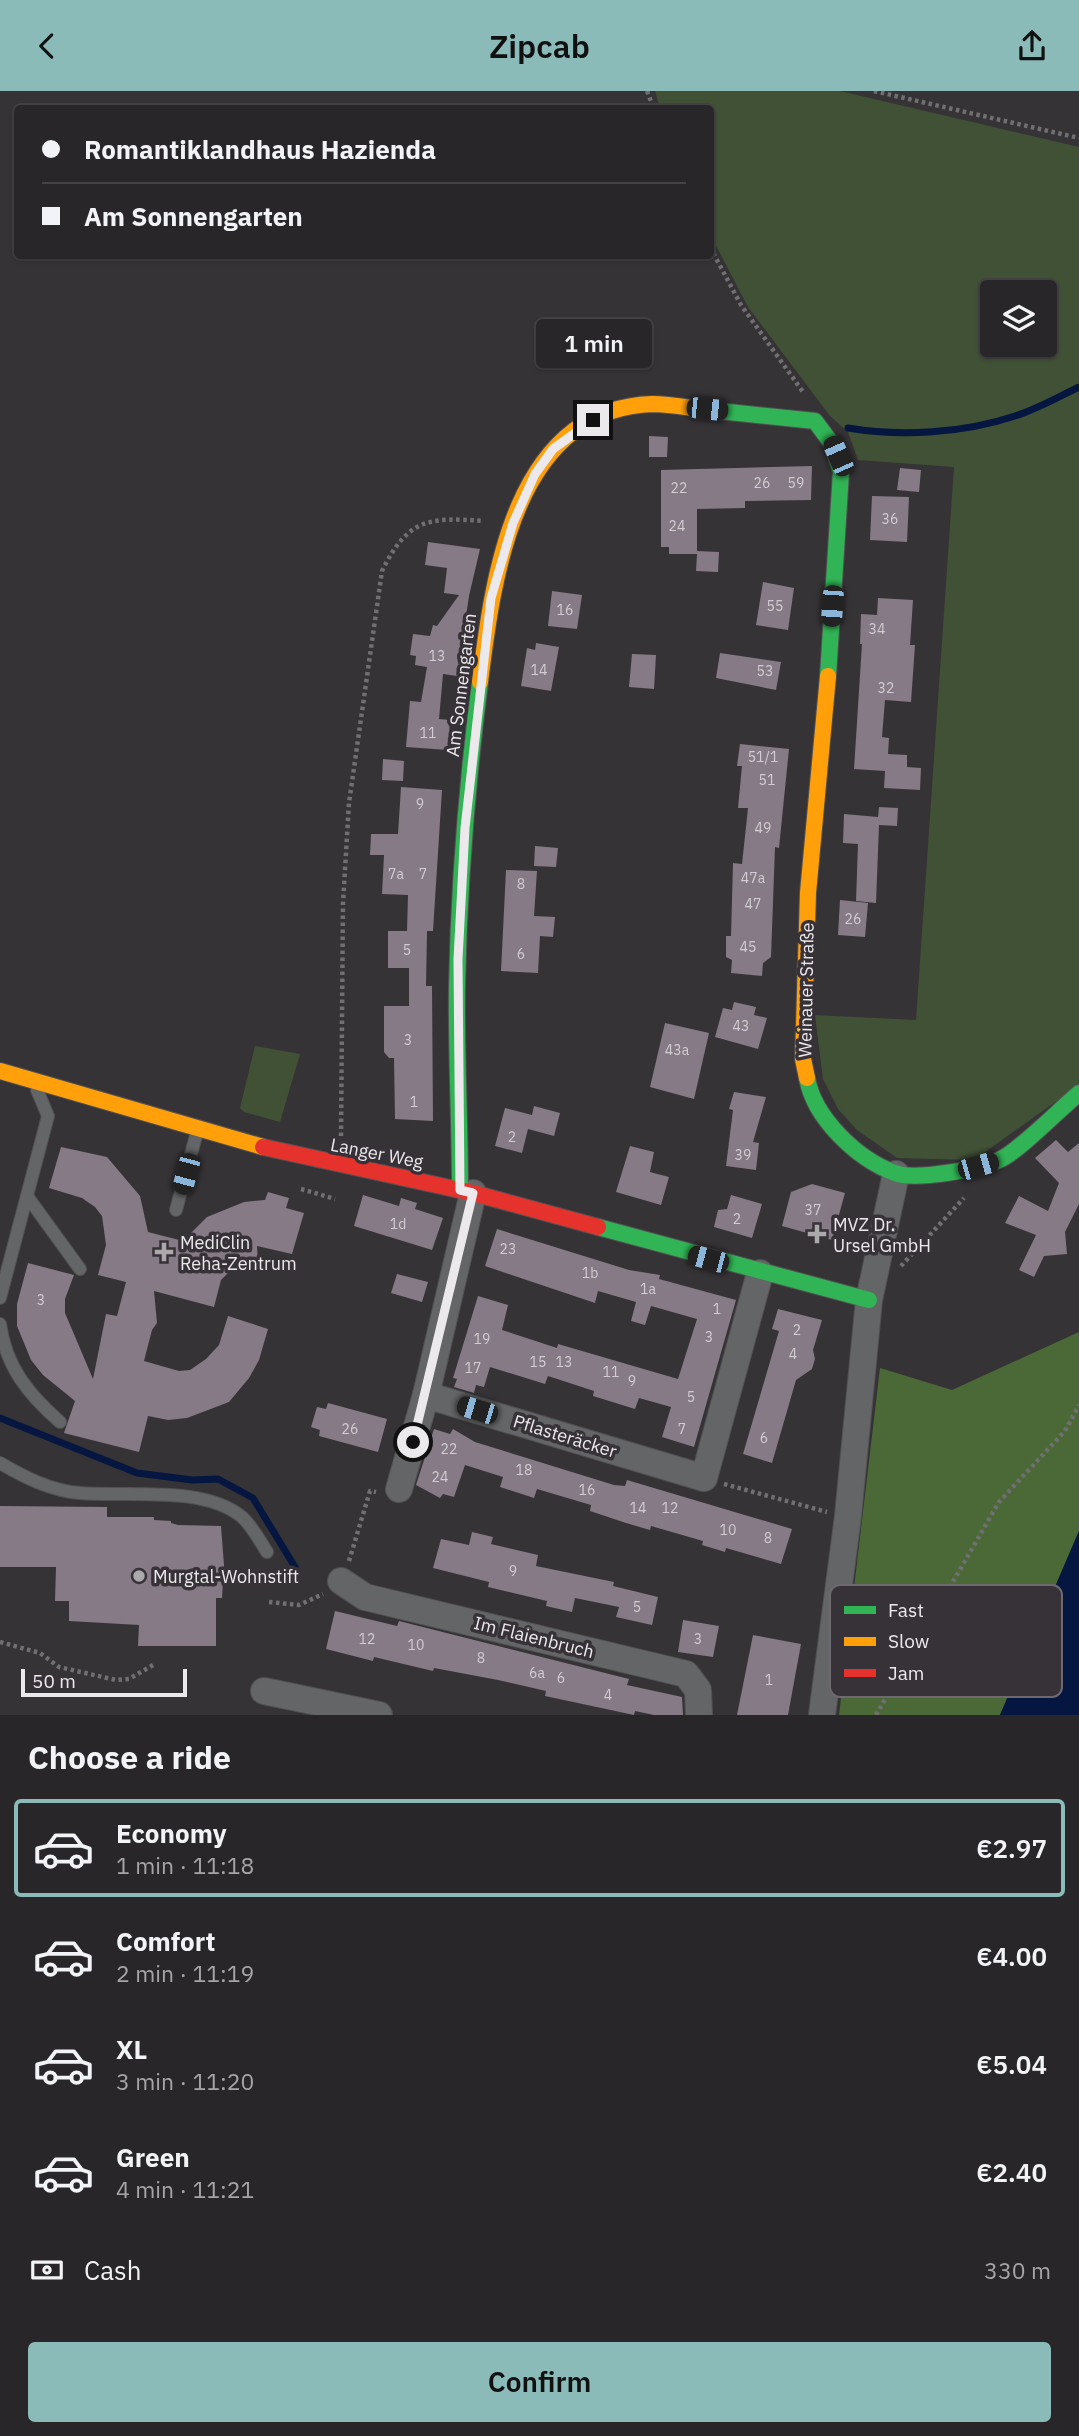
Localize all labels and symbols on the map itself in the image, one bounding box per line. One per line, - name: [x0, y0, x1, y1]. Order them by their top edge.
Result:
- callout: 1 min: [535, 319, 651, 367]
- car: [686, 396, 729, 422]
- route end: [577, 404, 609, 436]
- car: [820, 433, 857, 479]
- house number: 26: [754, 474, 770, 492]
- house number: 59: [788, 474, 804, 492]
- house number: 22: [671, 479, 687, 497]
- house number: 36: [882, 510, 898, 528]
- house number: 24: [669, 517, 685, 535]
- car: [821, 584, 844, 628]
- house number: 55: [767, 597, 783, 615]
- house number: 16: [557, 601, 573, 619]
- street label: Am Sonnengarten: [441, 612, 481, 758]
- house number: 34: [869, 620, 885, 638]
- house number: 13: [429, 647, 445, 665]
- house number: 14: [531, 661, 547, 679]
- house number: 53: [757, 662, 773, 680]
- house number: 32: [878, 679, 894, 697]
- house number: 11: [420, 724, 436, 742]
- house number: 51/1: [748, 748, 778, 766]
- house number: 51: [759, 771, 775, 789]
- house number: 9: [416, 795, 424, 813]
- house number: 49: [755, 819, 771, 837]
- house number: 7a: [388, 865, 404, 883]
- house number: 7: [419, 865, 427, 883]
- house number: 47a: [741, 869, 766, 887]
- house number: 8: [517, 875, 525, 893]
- house number: 47: [745, 895, 761, 913]
- house number: 26: [845, 910, 861, 928]
- street label: Weinauer Straße: [793, 922, 819, 1058]
- house number: 45: [740, 938, 756, 956]
- house number: 5: [403, 941, 411, 959]
- house number: 6: [517, 945, 525, 963]
- house number: 43: [733, 1017, 749, 1035]
- house number: 3: [404, 1031, 412, 1049]
- house number: 43a: [665, 1041, 690, 1059]
- house number: 1: [410, 1093, 418, 1111]
- house number: 2: [508, 1128, 516, 1146]
- street label: Langer Weg: [329, 1133, 426, 1173]
- house number: 39: [735, 1146, 751, 1164]
- car: [955, 1150, 1002, 1182]
- car: [171, 1151, 202, 1197]
- house number: 37: [805, 1201, 821, 1219]
- house number: 2: [733, 1210, 741, 1228]
- place label: MVZ Dr. Ursel GmbH: [833, 1213, 931, 1257]
- house number: 1d: [390, 1215, 406, 1233]
- marker: MVZ Dr. Ursel GmbH: [807, 1224, 827, 1244]
- place label: MediClin Reha-Zentrum: [180, 1231, 297, 1275]
- house number: 23: [500, 1240, 516, 1258]
- marker: MediClin Reha-Zentrum: [154, 1242, 174, 1262]
- car: [685, 1243, 732, 1275]
- house number: 1b: [582, 1264, 598, 1282]
- house number: 1a: [640, 1280, 656, 1298]
- house number: 3: [37, 1291, 45, 1309]
- house number: 1: [713, 1300, 721, 1318]
- house number: 2: [793, 1321, 801, 1339]
- house number: 3: [705, 1328, 713, 1346]
- house number: 19: [474, 1330, 490, 1348]
- house number: 4: [789, 1345, 797, 1363]
- house number: 15: [530, 1353, 546, 1371]
- house number: 13: [556, 1353, 572, 1371]
- house number: 17: [465, 1359, 481, 1377]
- house number: 11: [603, 1363, 619, 1381]
- house number: 9: [628, 1372, 636, 1390]
- house number: 5: [687, 1388, 695, 1406]
- car: [454, 1394, 501, 1426]
- street label: Pflasteräcker: [511, 1409, 620, 1463]
- house number: 26: [342, 1420, 358, 1438]
- house number: 7: [678, 1420, 686, 1438]
- route start: [397, 1426, 429, 1458]
- house number: 6: [760, 1429, 768, 1447]
- house number: 22: [441, 1440, 457, 1458]
- house number: 18: [516, 1461, 532, 1479]
- house number: 24: [432, 1468, 448, 1486]
- house number: 16: [579, 1481, 595, 1499]
- house number: 14: [630, 1499, 646, 1517]
- house number: 12: [662, 1499, 678, 1517]
- house number: 10: [720, 1521, 736, 1539]
- house number: 8: [764, 1529, 772, 1547]
- house number: 9: [509, 1562, 517, 1580]
- place label: Murgtal-Wohnstift: [153, 1565, 299, 1588]
- marker: Murgtal-Wohnstift: [131, 1568, 147, 1584]
- legend: [830, 1585, 1062, 1697]
- house number: 5: [633, 1598, 641, 1616]
- text: Fast: [888, 1598, 924, 1622]
- street label: Im Flaienbruch: [472, 1611, 596, 1663]
- text: Slow: [888, 1629, 929, 1653]
- house number: 12: [359, 1630, 375, 1648]
- house number: 3: [694, 1630, 702, 1648]
- house number: 10: [408, 1636, 424, 1654]
- house number: 8: [477, 1649, 485, 1667]
- text: Jam: [888, 1661, 924, 1685]
- house number: 6a: [529, 1664, 545, 1682]
- scale bar: [21, 1666, 187, 1698]
- house number: 6: [557, 1669, 565, 1687]
- house number: 1: [765, 1671, 773, 1689]
- house number: 4: [604, 1686, 612, 1704]

